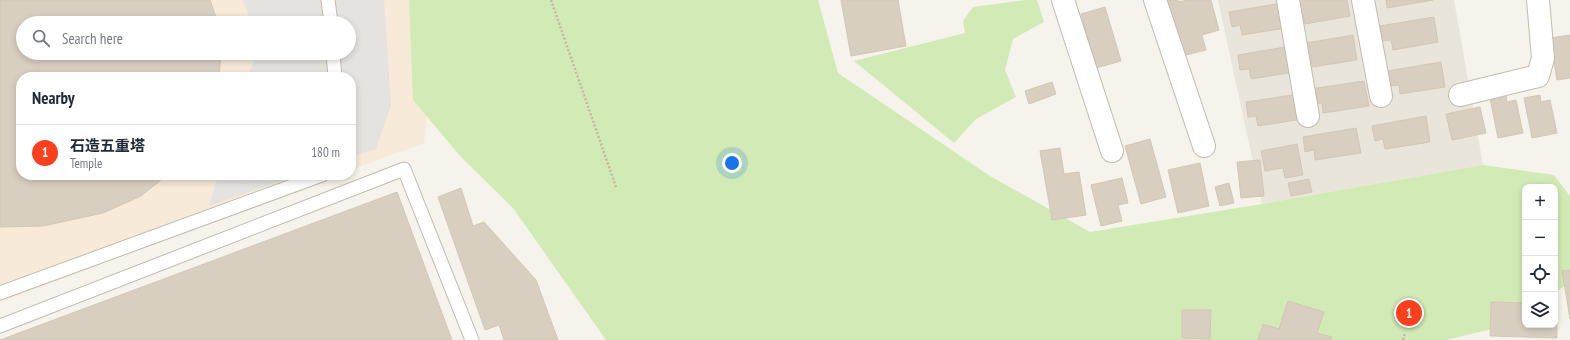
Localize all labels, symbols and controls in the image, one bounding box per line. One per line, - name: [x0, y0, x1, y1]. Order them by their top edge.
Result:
- search box: [16, 16, 356, 60]
- icon: search: [30, 27, 52, 49]
- text: Search here: [62, 29, 123, 48]
- text: Nearby: [32, 87, 75, 109]
- text: 石造五重塔: [70, 136, 145, 155]
- text: 1: [42, 144, 48, 161]
- text: 180 m: [311, 144, 340, 161]
- your location: [722, 153, 742, 173]
- text: Temple: [70, 155, 102, 172]
- map controls: [1522, 184, 1558, 328]
- button: +: [1522, 184, 1558, 220]
- button: −: [1522, 220, 1558, 256]
- button: locate: [1522, 256, 1558, 292]
- button: layers: [1522, 292, 1558, 328]
- pin: 1: [1396, 298, 1422, 328]

